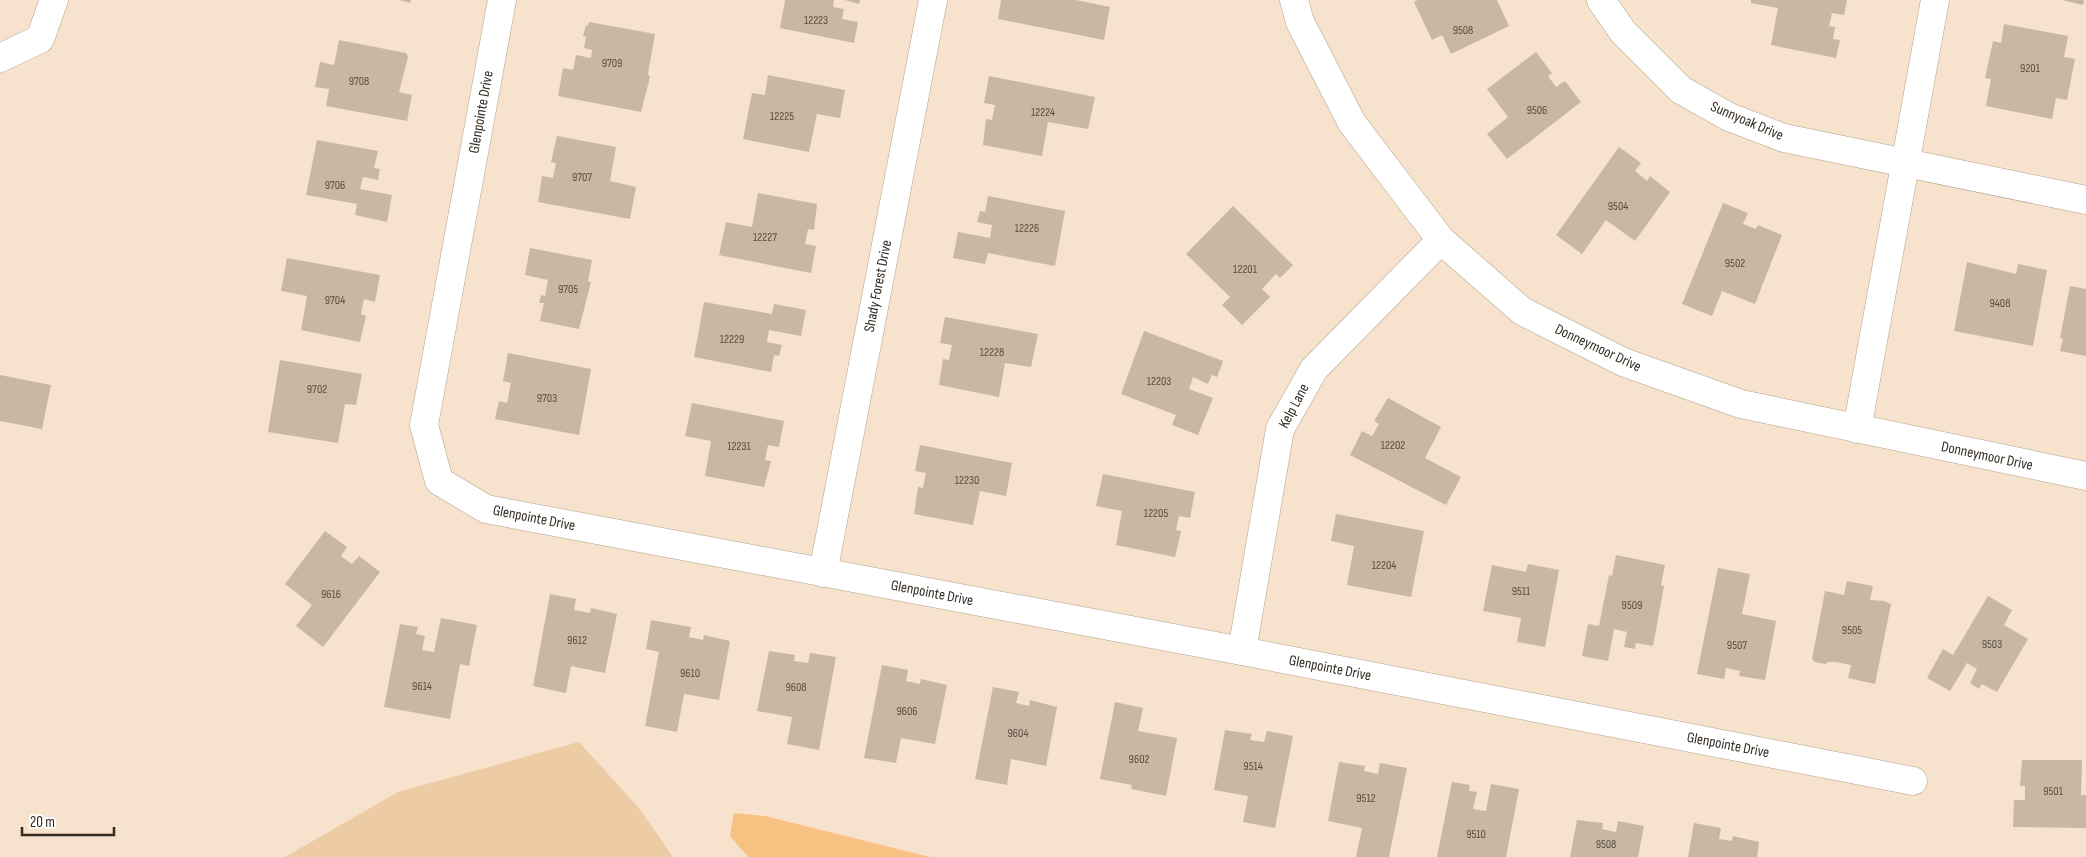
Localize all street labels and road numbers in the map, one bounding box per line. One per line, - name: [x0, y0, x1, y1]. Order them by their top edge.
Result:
- street label: Glenpointe Drive: [464, 69, 498, 155]
- street label: Sunnyoak Drive: [1708, 97, 1786, 145]
- street label: Shady Forest Drive: [860, 238, 896, 334]
- street label: Donneymoor Drive: [1552, 320, 1644, 376]
- street label: Kelp Lane: [1274, 380, 1314, 432]
- street label: Donneymoor Drive: [1939, 437, 2035, 475]
- street label: Glenpointe Drive: [491, 501, 577, 535]
- street label: Glenpointe Drive: [889, 576, 975, 610]
- street label: Glenpointe Drive: [1287, 651, 1373, 685]
- street label: Glenpointe Drive: [1685, 728, 1771, 762]

